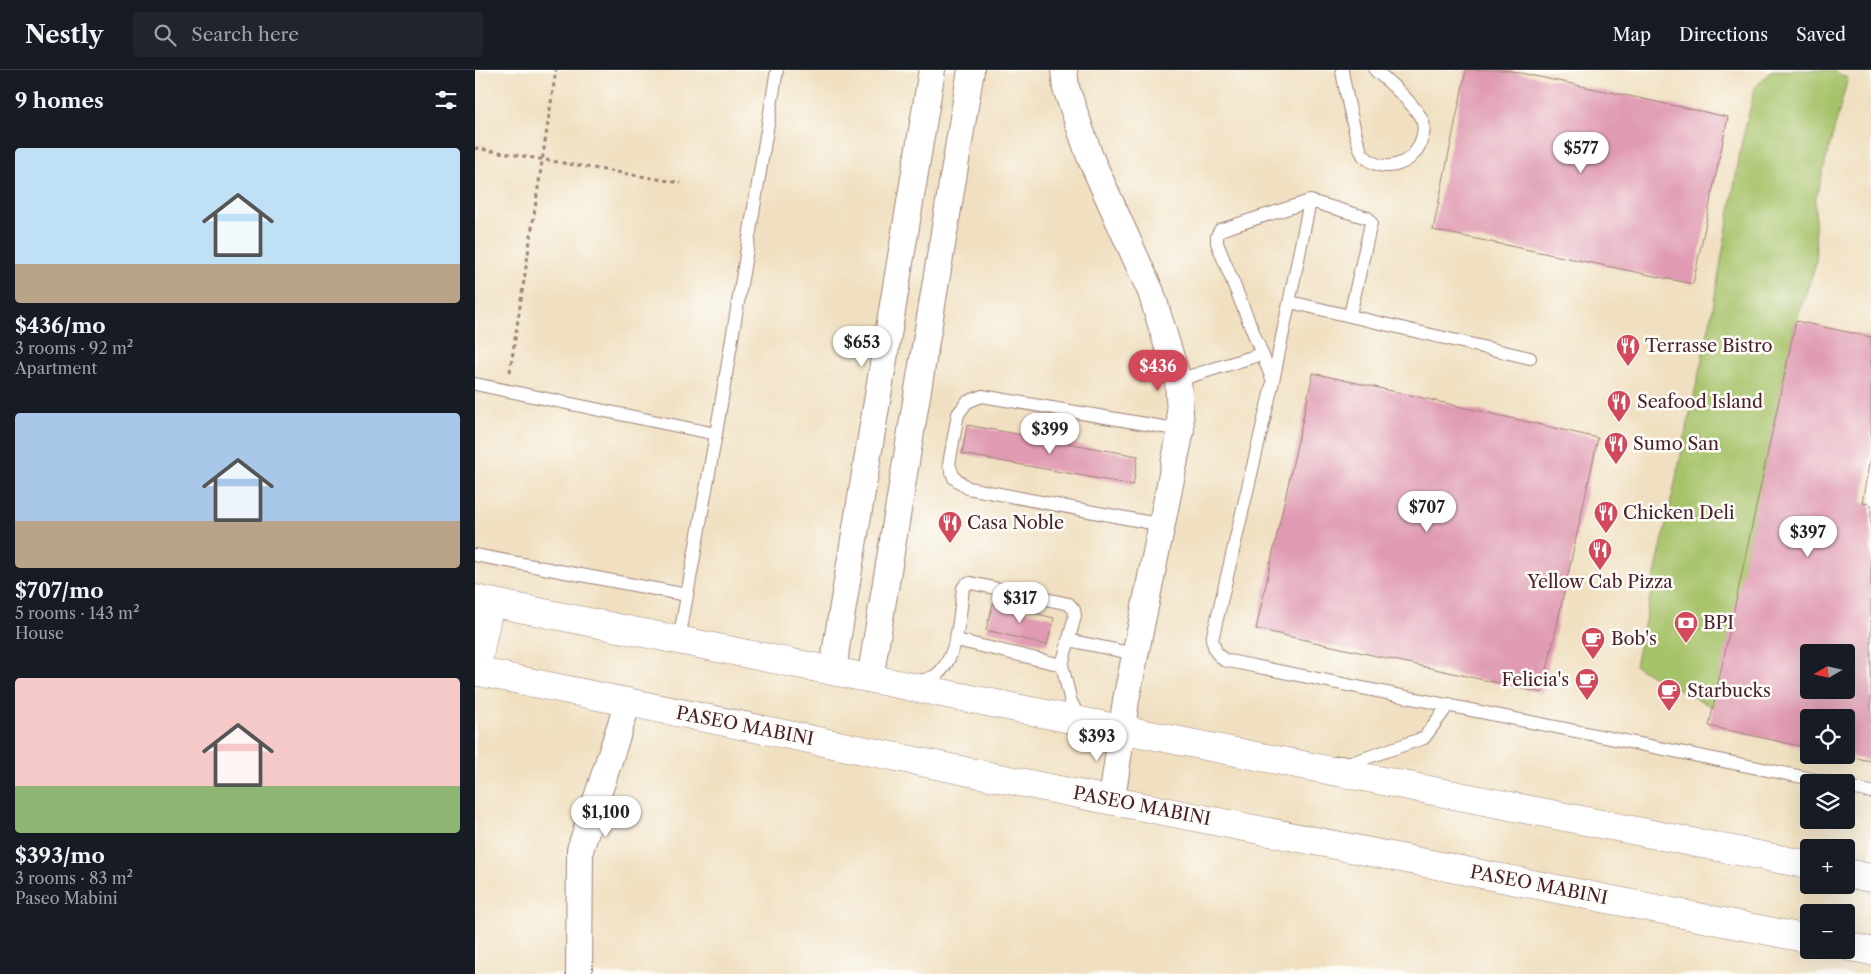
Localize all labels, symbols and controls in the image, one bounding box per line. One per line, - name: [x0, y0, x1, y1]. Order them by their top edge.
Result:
- search box: [133, 12, 483, 57]
- text: Nestly: [25, 20, 103, 49]
- icon: search: [151, 21, 179, 49]
- text: Search here: [191, 23, 299, 46]
- text: Map: [1612, 24, 1651, 46]
- text: Directions: [1679, 24, 1768, 46]
- text: Saved: [1796, 24, 1846, 46]
- icon: filters: [432, 86, 460, 114]
- text: 9 homes: [15, 88, 104, 113]
- pin: $577: [1551, 132, 1611, 174]
- text: $577: [1564, 138, 1598, 158]
- icon: home: [193, 180, 283, 270]
- text: $436/mo: [15, 313, 106, 338]
- pin: $653: [832, 326, 892, 368]
- text: $653: [844, 332, 880, 352]
- restaurant icon: Terrasse Bistro: [1615, 333, 1641, 367]
- place label: Terrasse Bistro: [1645, 335, 1772, 357]
- text: 3 rooms · 92 m²: [15, 338, 133, 358]
- pin: $436: [1128, 350, 1188, 392]
- text: $436: [1139, 356, 1177, 376]
- text: Apartment: [15, 358, 97, 378]
- restaurant icon: Seafood Island: [1606, 389, 1632, 423]
- place label: Seafood Island: [1637, 391, 1763, 413]
- pin: $399: [1020, 412, 1080, 455]
- text: $399: [1031, 419, 1069, 439]
- restaurant icon: Sumo San: [1603, 431, 1629, 465]
- place label: Sumo San: [1633, 433, 1719, 455]
- icon: home: [193, 445, 283, 535]
- pin: $707: [1397, 490, 1457, 533]
- text: $707: [1409, 497, 1445, 517]
- restaurant icon: Chicken Deli: [1593, 500, 1619, 534]
- place label: Chicken Deli: [1623, 502, 1735, 524]
- restaurant icon: Casa Noble: [937, 510, 963, 544]
- place label: Casa Noble: [967, 512, 1064, 534]
- pin: $397: [1778, 516, 1838, 558]
- text: $397: [1790, 522, 1826, 542]
- restaurant icon: Yellow Cab Pizza: [1587, 537, 1613, 571]
- place label: Yellow Cab Pizza: [1526, 571, 1673, 593]
- text: $707/mo: [15, 578, 103, 603]
- pin: $317: [990, 582, 1050, 624]
- text: $317: [1003, 588, 1037, 608]
- text: 5 rooms · 143 m²: [15, 603, 139, 623]
- bank icon: BPI: [1673, 610, 1699, 644]
- place label: BPI: [1703, 612, 1734, 634]
- text: House: [15, 623, 64, 643]
- cafe icon: Bob's: [1580, 626, 1606, 660]
- place label: Bob's: [1611, 628, 1657, 650]
- north arrow: [1800, 644, 1855, 699]
- map controls: [1800, 644, 1855, 959]
- cafe icon: Felicia's: [1574, 667, 1600, 701]
- place label: Felicia's: [1501, 669, 1569, 691]
- cafe icon: Starbucks: [1656, 678, 1682, 712]
- place label: Starbucks: [1687, 680, 1771, 702]
- street label: PASEO MABINI: [674, 702, 816, 750]
- button: locate: [1800, 709, 1855, 764]
- icon: home: [193, 710, 283, 800]
- pin: $393: [1067, 720, 1127, 762]
- text: $393: [1079, 726, 1115, 746]
- button: layers: [1800, 774, 1855, 829]
- street label: PASEO MABINI: [1071, 782, 1213, 830]
- pin: $1,100: [565, 796, 647, 838]
- text: $1,100: [582, 802, 630, 822]
- button: +: [1800, 839, 1855, 894]
- text: $393/mo: [15, 843, 105, 868]
- street label: PASEO MABINI: [1468, 861, 1610, 909]
- text: 3 rooms · 83 m²: [15, 868, 133, 888]
- text: Paseo Mabini: [15, 888, 118, 908]
- button: −: [1800, 904, 1855, 959]

